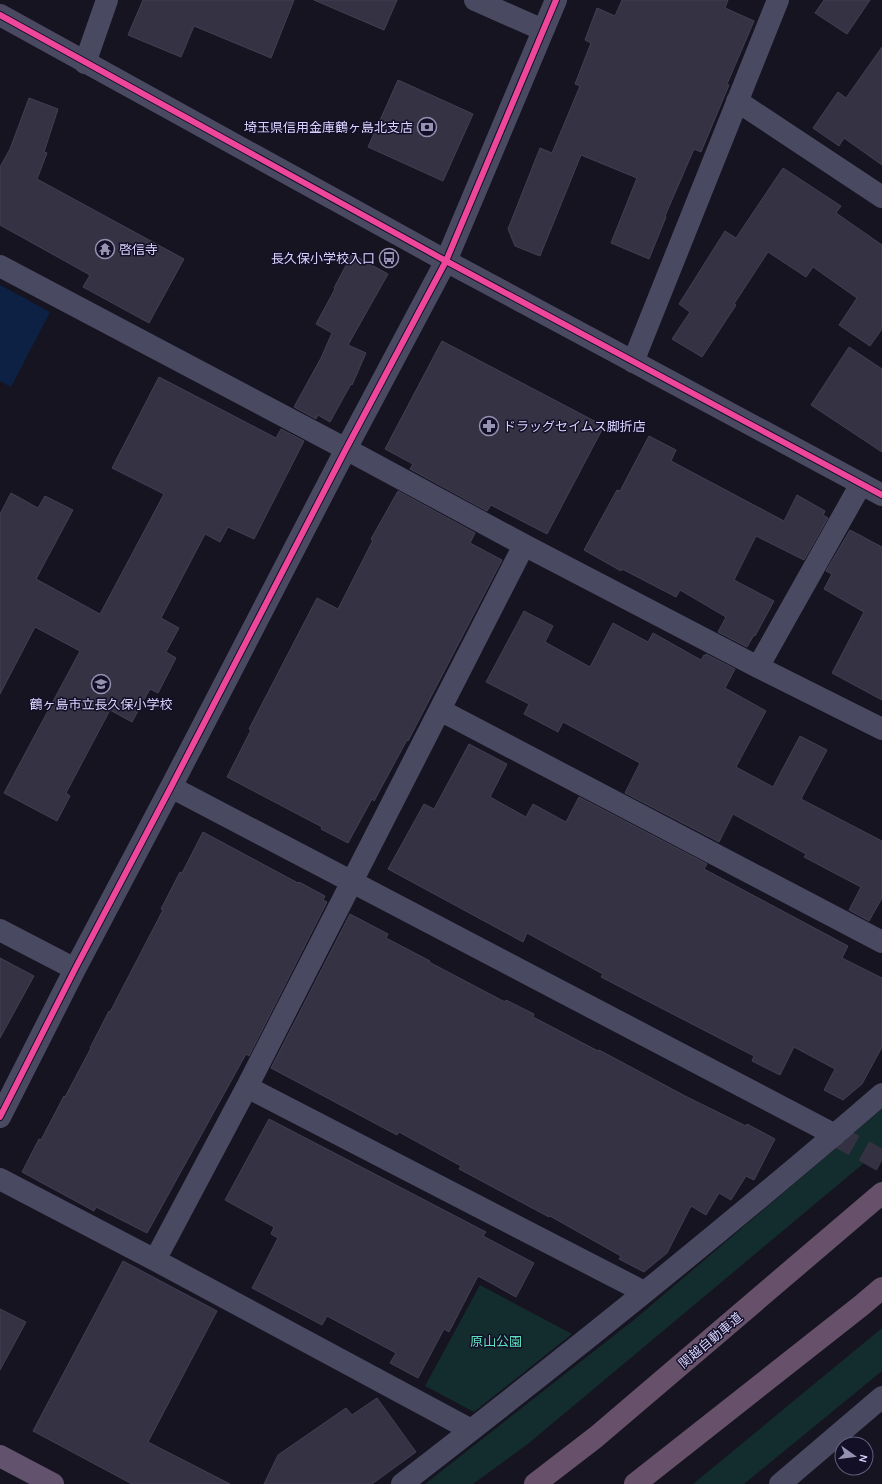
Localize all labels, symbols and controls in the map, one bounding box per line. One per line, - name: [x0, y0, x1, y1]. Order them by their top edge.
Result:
- bank icon: 埼玉県信用金庫鶴ヶ島北支店: [416, 116, 438, 138]
- place label: 埼玉県信用金庫鶴ヶ島北支店: [244, 120, 413, 135]
- temple icon: 啓信寺: [94, 238, 116, 260]
- place label: 啓信寺: [119, 242, 158, 257]
- bus stop icon: 長久保小学校入口: [378, 247, 400, 269]
- place label: 長久保小学校入口: [271, 251, 375, 266]
- pharmacy icon: ドラッグセイムス脚折店: [478, 415, 500, 437]
- place label: ドラッグセイムス脚折店: [503, 419, 646, 434]
- school or university icon: 鶴ヶ島市立長久保小学校: [90, 673, 112, 695]
- place label: 鶴ヶ島市立長久保小学校: [29, 697, 173, 712]
- street label: 関越自動車道: [676, 1310, 745, 1371]
- park label: 原山公園: [470, 1334, 522, 1349]
- north arrow: [834, 1436, 874, 1476]
- text: N: [856, 1453, 870, 1464]

